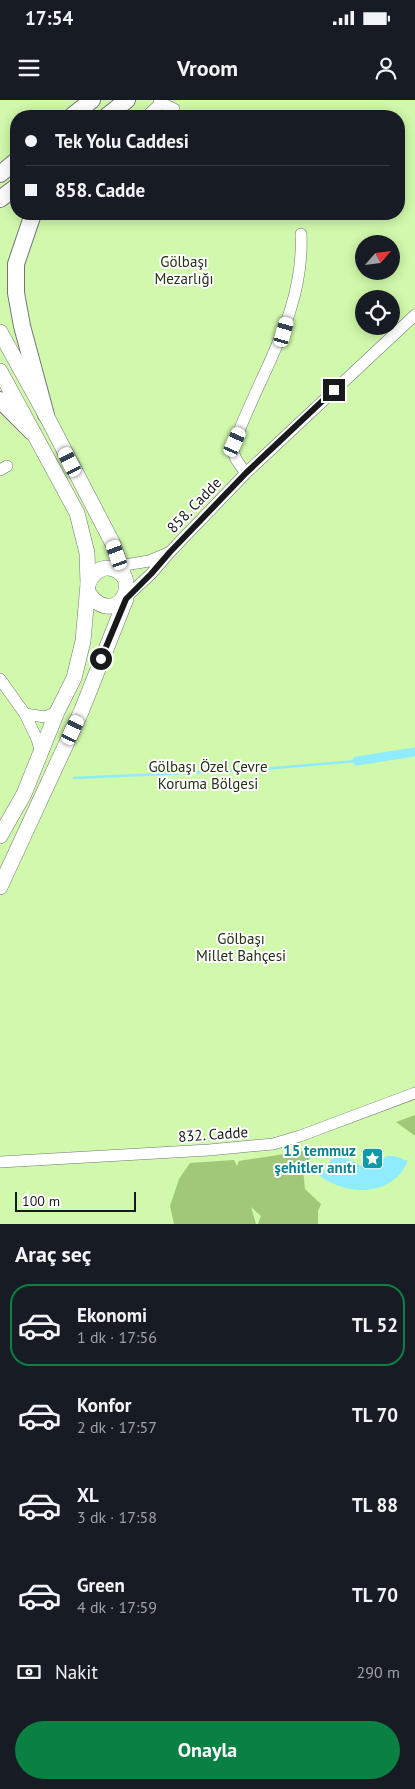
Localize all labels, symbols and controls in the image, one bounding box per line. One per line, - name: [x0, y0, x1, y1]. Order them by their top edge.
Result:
- text: 17:54: [25, 6, 73, 30]
- icon: menu: [15, 54, 43, 82]
- text: Vroom: [177, 54, 238, 82]
- icon: person: [372, 54, 400, 82]
- text: Tek Yolu Caddesi: [55, 129, 189, 153]
- text: 858. Cadde: [55, 178, 145, 202]
- north arrow: [355, 235, 400, 280]
- map controls: [355, 235, 400, 335]
- park label: Gölbaşı Mezarlığı: [154, 252, 214, 288]
- button: locate: [355, 290, 400, 335]
- car: [272, 316, 295, 348]
- route end: [323, 379, 345, 401]
- car: [222, 425, 247, 459]
- car: [56, 445, 83, 479]
- street label: 858. Cadde: [163, 473, 225, 537]
- car: [104, 538, 129, 572]
- route start: [90, 648, 112, 670]
- car: [59, 713, 86, 747]
- park label: Gölbaşı Özel Çevre Koruma Bölgesi: [148, 757, 268, 793]
- park label: Gölbaşı Millet Bahçesi: [196, 929, 286, 965]
- street label: 832. Cadde: [177, 1122, 249, 1146]
- place label: 15 temmuz şehitler anıtı: [275, 1141, 356, 1177]
- place icon: 15 temmuz şehitler anıtı: [360, 1147, 384, 1171]
- scale bar: [15, 1189, 136, 1212]
- text: 100 m: [22, 1192, 60, 1210]
- text: Araç seç: [15, 1240, 91, 1268]
- icon: car: [17, 1303, 62, 1348]
- text: Ekonomi: [77, 1303, 147, 1327]
- text: TL 52: [352, 1313, 398, 1337]
- text: 1 dk · 17:56: [77, 1327, 157, 1347]
- icon: car: [17, 1393, 62, 1438]
- text: Konfor: [77, 1393, 131, 1417]
- text: TL 70: [352, 1403, 398, 1427]
- text: 2 dk · 17:57: [77, 1417, 157, 1437]
- icon: car: [17, 1483, 62, 1528]
- text: XL: [77, 1483, 99, 1507]
- text: TL 88: [352, 1493, 398, 1517]
- text: 3 dk · 17:58: [77, 1507, 157, 1527]
- icon: car: [17, 1573, 62, 1618]
- text: Green: [77, 1573, 125, 1597]
- text: TL 70: [352, 1583, 398, 1607]
- text: 4 dk · 17:59: [77, 1597, 157, 1617]
- icon: cash: [15, 1658, 43, 1686]
- text: Nakit: [55, 1660, 98, 1684]
- text: 290 m: [357, 1662, 400, 1682]
- button: Onayla: [15, 1721, 400, 1779]

